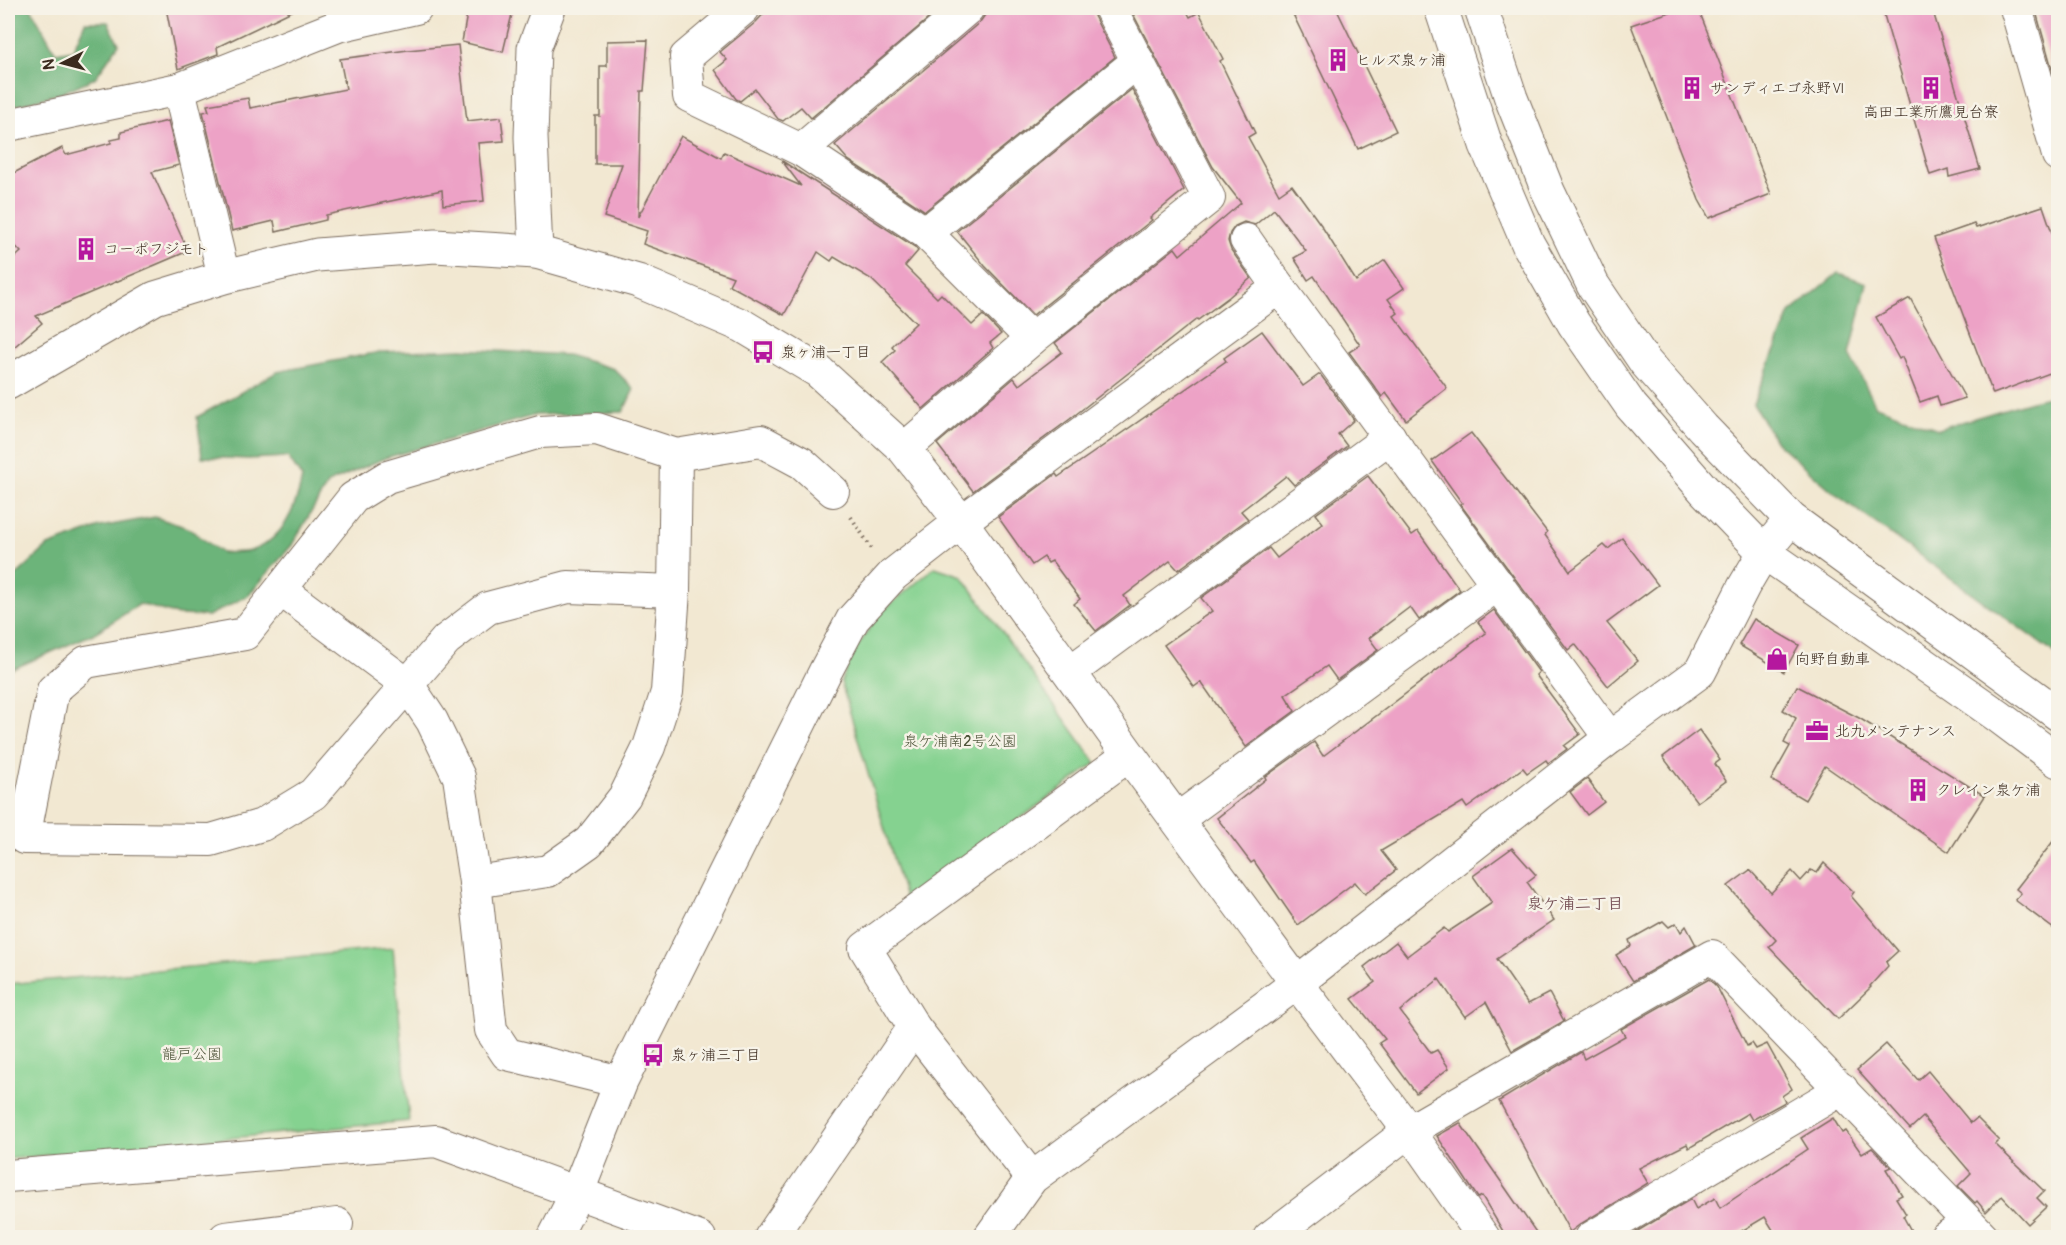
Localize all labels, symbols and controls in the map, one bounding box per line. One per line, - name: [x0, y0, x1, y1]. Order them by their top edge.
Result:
- north arrow: [33, 33, 93, 93]
- building icon: ヒルズ泉ヶ浦: [1325, 47, 1351, 73]
- place label: ヒルズ泉ヶ浦: [1356, 51, 1446, 70]
- text: N: [39, 58, 60, 71]
- building icon: サンディエゴ永野Ⅵ: [1679, 75, 1705, 101]
- building icon: 高田工業所鷹見台寮: [1918, 75, 1944, 101]
- place label: サンディエゴ永野Ⅵ: [1710, 79, 1846, 98]
- place label: 高田工業所鷹見台寮: [1863, 103, 1999, 122]
- building icon: コーポフジモト: [73, 236, 99, 262]
- place label: コーポフジモト: [104, 240, 209, 259]
- bus stop icon: 泉ヶ浦一丁目: [750, 339, 776, 365]
- place label: 泉ヶ浦一丁目: [781, 343, 871, 362]
- shop icon: 向野自動車: [1764, 646, 1790, 672]
- place label: 向野自動車: [1795, 650, 1870, 669]
- office icon: 北九メンテナンス: [1804, 718, 1830, 744]
- place label: 北九メンテナンス: [1835, 722, 1956, 741]
- park label: 泉ケ浦南2号公園: [903, 732, 1017, 751]
- building icon: クレイン泉ケ浦: [1905, 777, 1931, 803]
- place label: クレイン泉ケ浦: [1936, 781, 2040, 800]
- district label: 泉ケ浦二丁目: [1527, 894, 1623, 914]
- bus stop icon: 泉ヶ浦三丁目: [640, 1042, 666, 1068]
- park label: 龍戸公園: [162, 1045, 222, 1064]
- place label: 泉ヶ浦三丁目: [671, 1046, 761, 1065]

